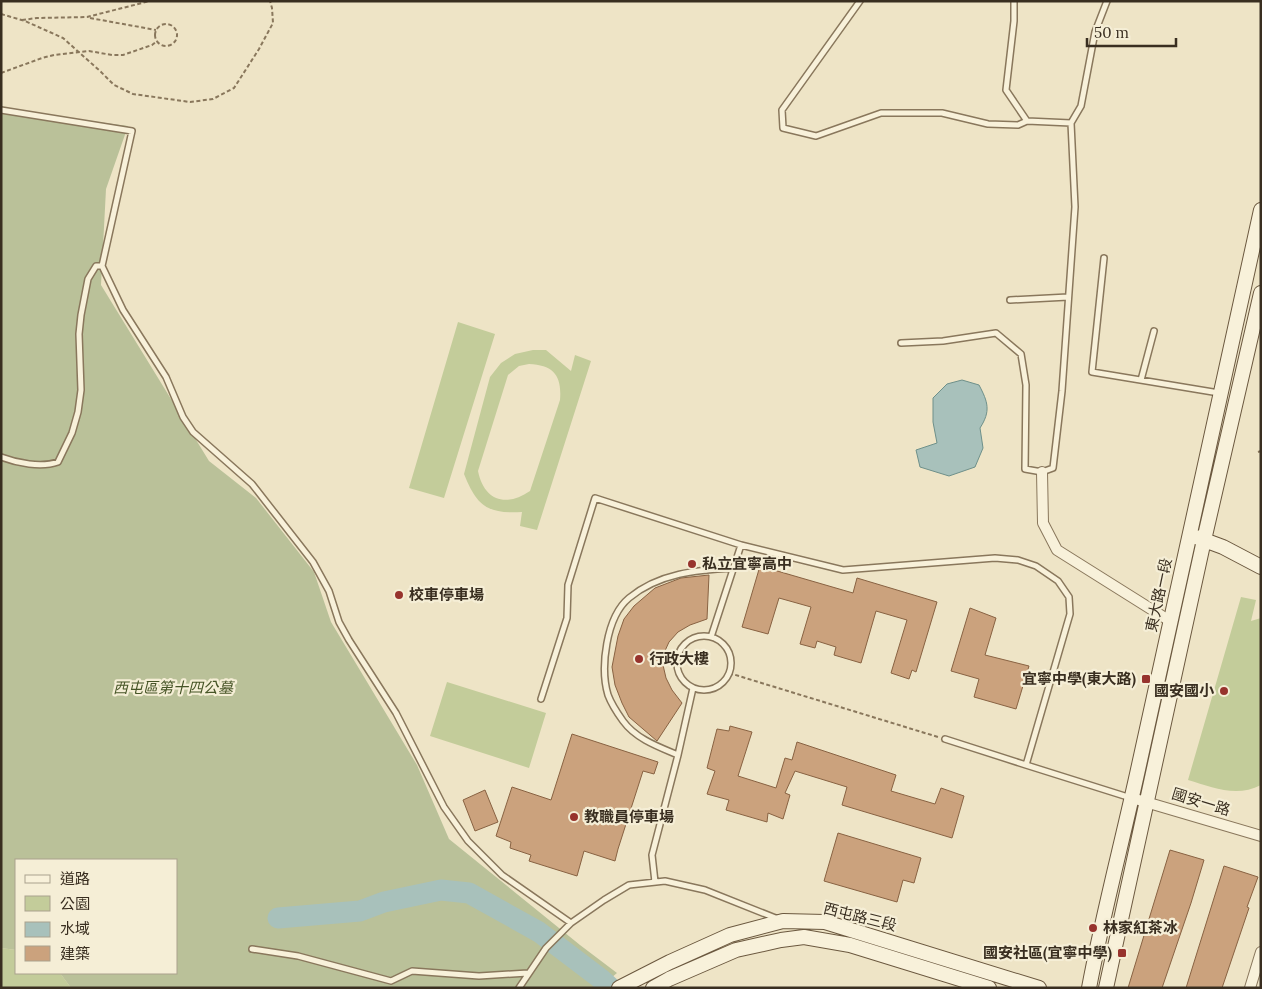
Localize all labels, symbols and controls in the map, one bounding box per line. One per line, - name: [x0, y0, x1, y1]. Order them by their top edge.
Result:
- scale bar: [1087, 15, 1176, 47]
- text: 50 m: [1094, 23, 1129, 42]
- place label: 私立宜寧高中: [702, 554, 792, 573]
- street label: 東大路一段: [1141, 556, 1176, 634]
- marker: 私立宜寧高中: [686, 558, 698, 570]
- place label: 校車停車場: [409, 585, 484, 604]
- marker: 校車停車場: [393, 589, 405, 601]
- place label: 行政大樓: [649, 649, 709, 668]
- marker: 行政大樓: [633, 653, 645, 665]
- place label: 宜寧中學(東大路): [1022, 669, 1137, 689]
- marker: 宜寧中學(東大路): [1140, 673, 1152, 685]
- park label: 西屯區第十四公墓: [113, 678, 236, 697]
- place label: 國安國小: [1154, 681, 1215, 700]
- marker: 國安國小: [1218, 685, 1230, 697]
- street label: 國安一路: [1170, 784, 1233, 819]
- place label: 教職員停車場: [584, 807, 674, 826]
- marker: 教職員停車場: [568, 811, 580, 823]
- legend: [15, 859, 178, 974]
- text: 道路: [60, 869, 90, 888]
- text: 公園: [60, 894, 90, 913]
- street label: 西屯路三段: [821, 898, 899, 935]
- place label: 林家紅茶冰: [1103, 918, 1178, 937]
- text: 水域: [60, 919, 90, 938]
- marker: 林家紅茶冰: [1087, 922, 1099, 934]
- place label: 國安社區(宜寧中學): [983, 943, 1113, 963]
- text: 建築: [60, 944, 90, 963]
- marker: 國安社區(宜寧中學): [1116, 947, 1128, 959]

